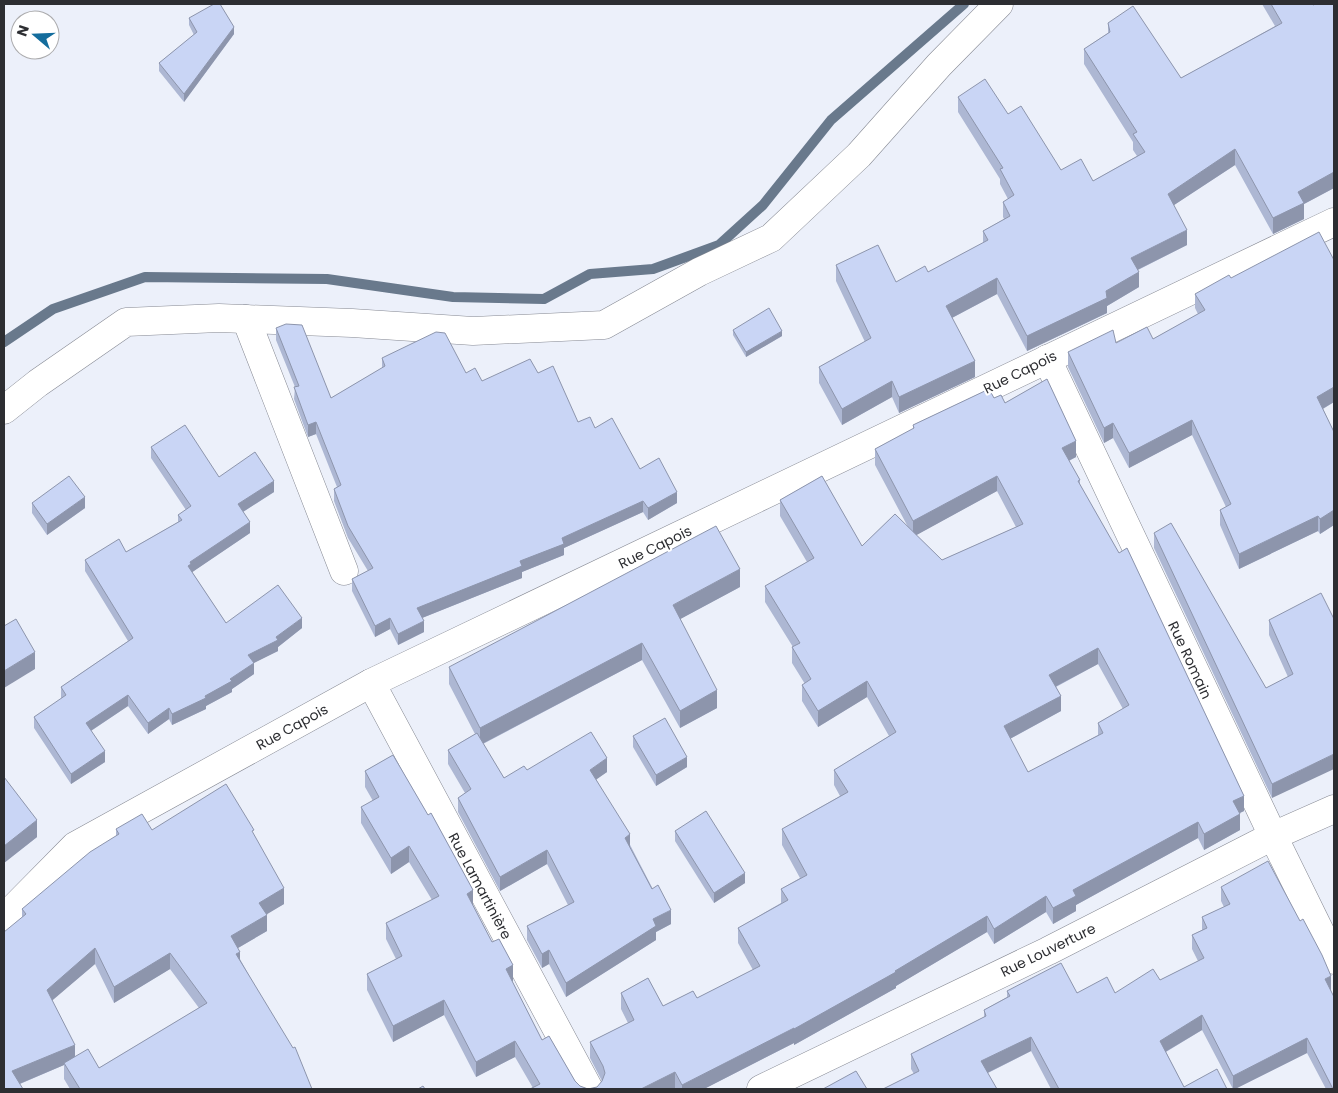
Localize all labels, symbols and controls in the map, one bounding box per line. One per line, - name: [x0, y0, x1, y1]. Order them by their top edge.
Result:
- north arrow: [10, 10, 60, 60]
- text: N: [12, 23, 34, 39]
- street label: Rue Capois: [980, 346, 1060, 398]
- street label: Rue Capois: [615, 521, 695, 573]
- street label: Rue Romain: [1163, 618, 1217, 702]
- street label: Rue Capois: [252, 699, 332, 755]
- street label: Rue Lamartinière: [443, 829, 517, 943]
- street label: Rue Louverture: [997, 918, 1099, 982]

